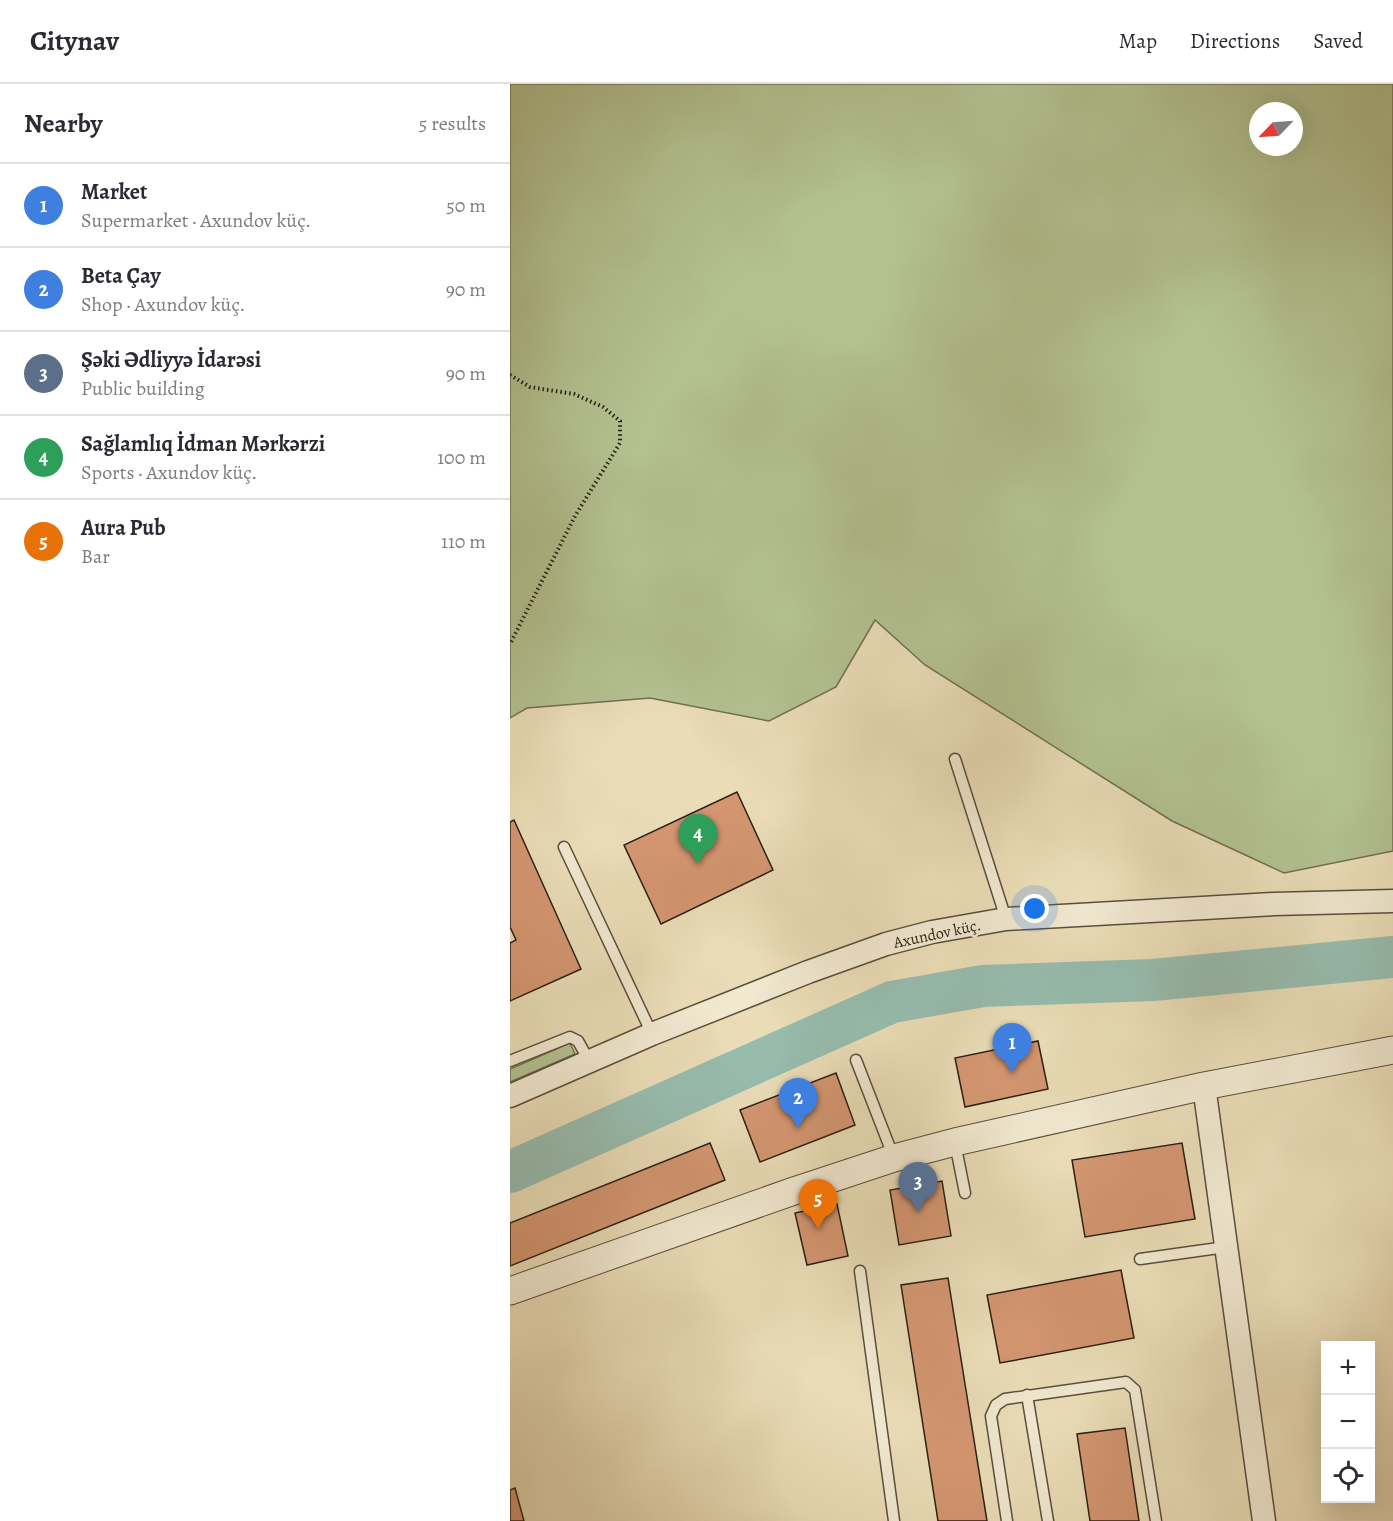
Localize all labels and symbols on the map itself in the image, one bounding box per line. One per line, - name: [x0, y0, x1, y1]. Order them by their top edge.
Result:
- north arrow: [1249, 102, 1303, 156]
- pin: 4: [678, 814, 717, 864]
- your location: [1020, 894, 1049, 923]
- street label: Axundov küç.: [891, 914, 983, 954]
- pin: 1: [992, 1024, 1032, 1073]
- pin: 2: [778, 1078, 818, 1128]
- pin: 3: [898, 1162, 938, 1212]
- pin: 5: [798, 1180, 838, 1229]

